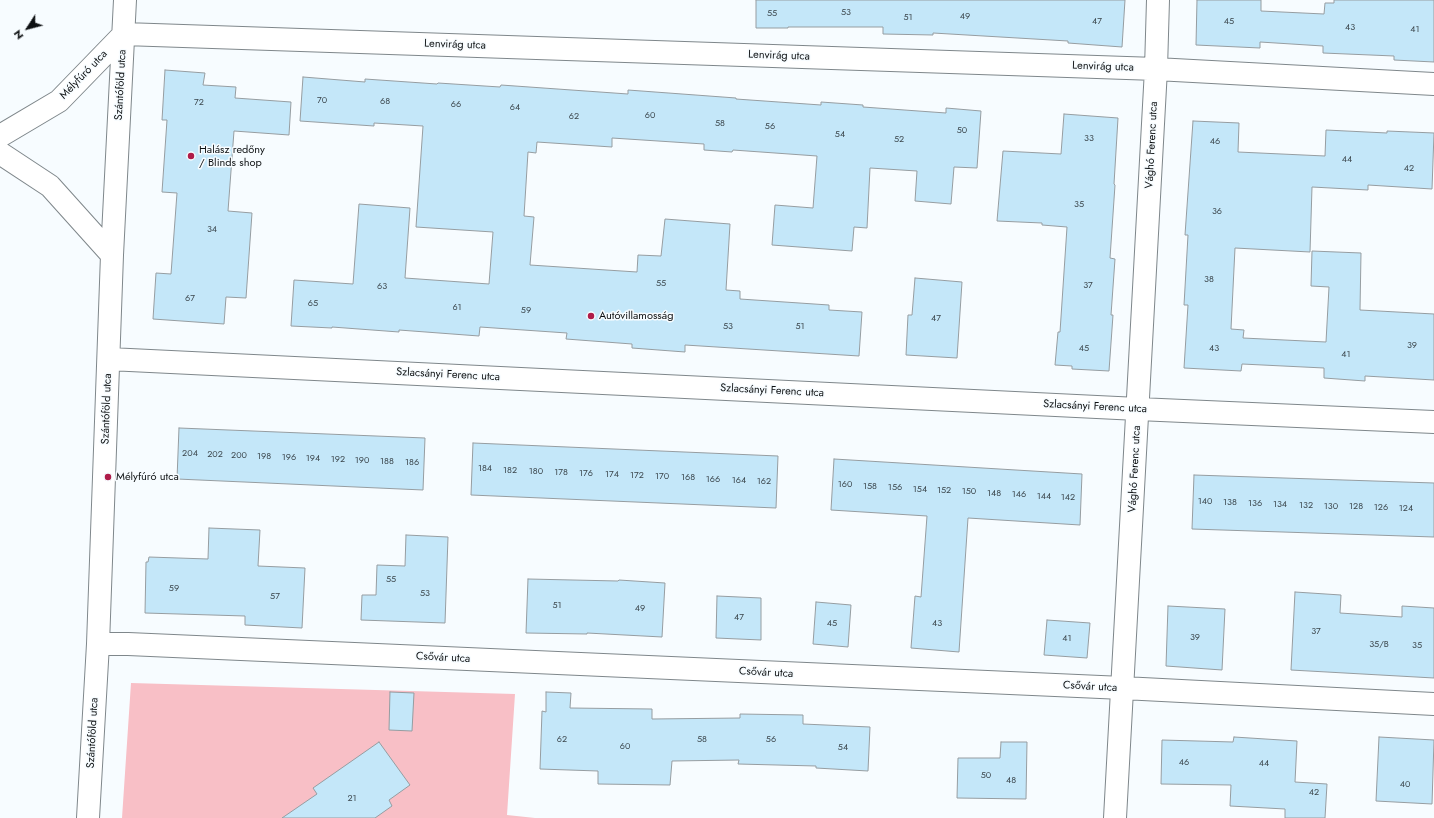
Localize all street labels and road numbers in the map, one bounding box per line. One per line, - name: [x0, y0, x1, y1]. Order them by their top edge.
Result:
- street label: Lenvirág utca: [424, 37, 486, 53]
- street label: Mélyfúró utca: [57, 48, 111, 102]
- street label: Lenvirág utca: [748, 48, 810, 64]
- street label: Szántóföld utca: [113, 49, 129, 121]
- street label: Lenvirág utca: [1072, 59, 1134, 75]
- street label: Vághó Ferenc utca: [1143, 101, 1161, 189]
- street label: Szlacsányi Ferenc utca: [396, 366, 500, 384]
- street label: Szántóföld utca: [99, 373, 115, 445]
- street label: Szlacsányi Ferenc utca: [720, 382, 824, 400]
- street label: Szlacsányi Ferenc utca: [1043, 398, 1147, 416]
- street label: Vághó Ferenc utca: [1126, 425, 1144, 513]
- street label: Csővár utca: [416, 650, 470, 666]
- street label: Csővár utca: [739, 665, 793, 681]
- street label: Csővár utca: [1063, 679, 1117, 695]
- street label: Szántóföld utca: [85, 697, 101, 769]

